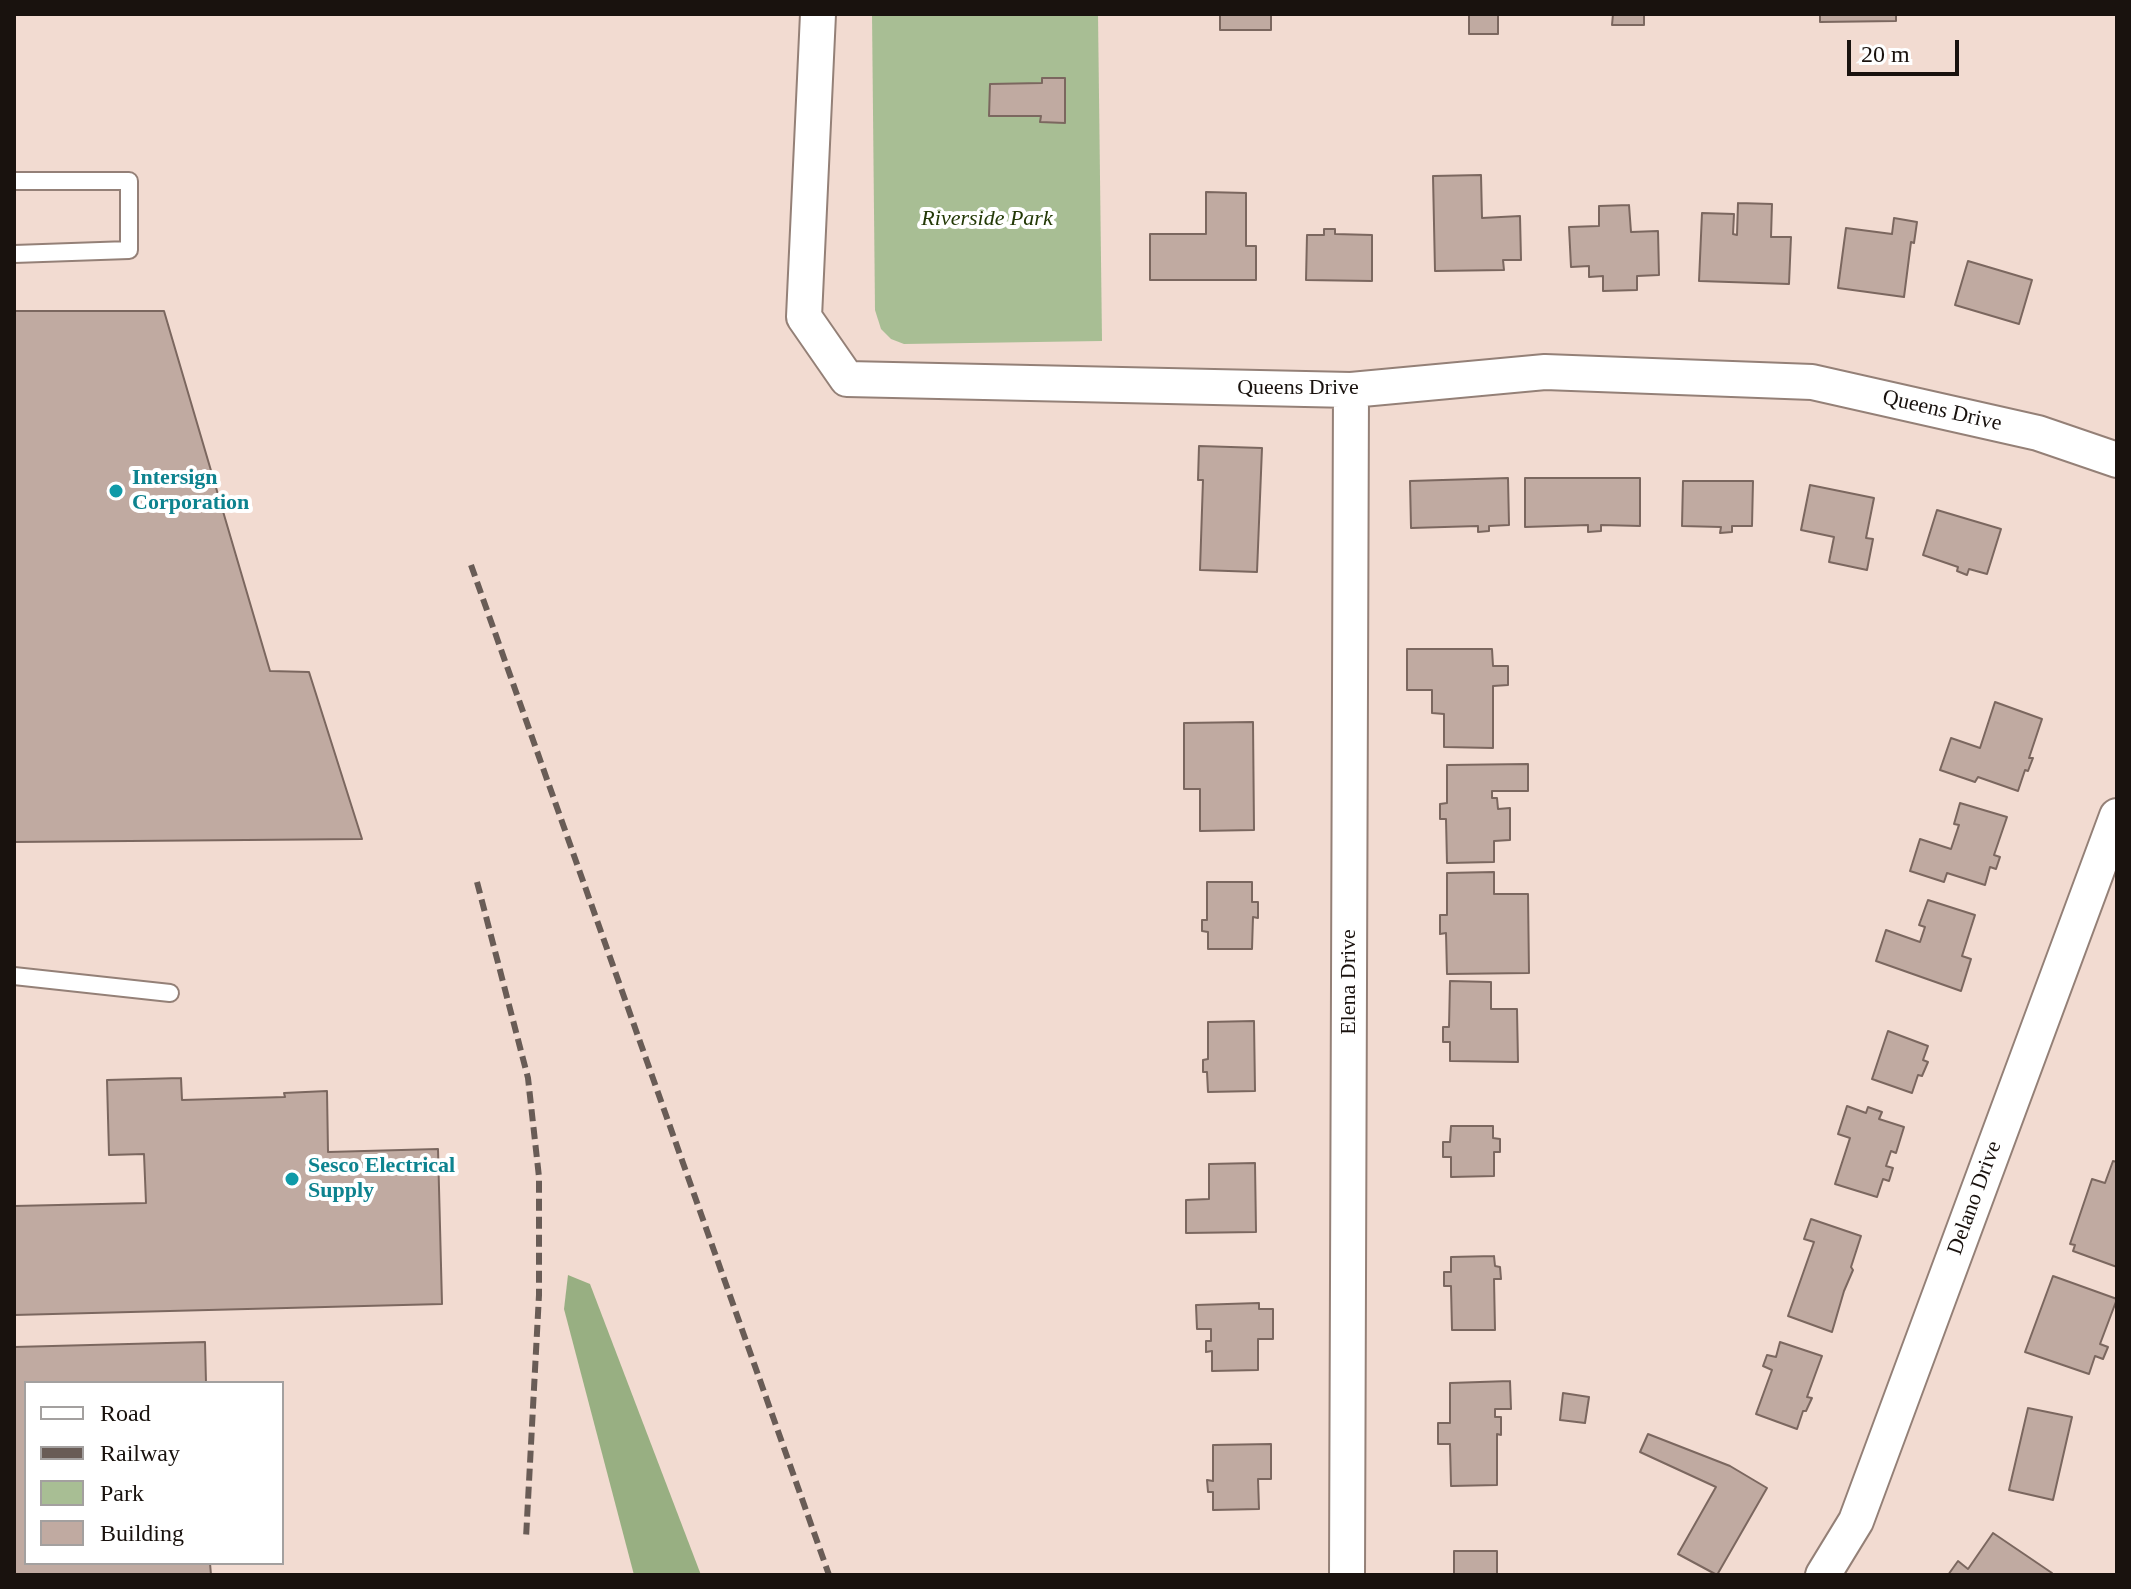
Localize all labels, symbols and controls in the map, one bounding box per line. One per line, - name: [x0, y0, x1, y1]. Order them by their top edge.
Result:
- scale bar: [1851, 24, 1963, 74]
- text: 20 m: [1861, 41, 1910, 67]
- park label: Riverside Park: [921, 206, 1053, 232]
- street label: Queens Drive: [1237, 375, 1359, 401]
- street label: Queens Drive: [1880, 384, 2004, 438]
- place label: Intersign Corporation: [132, 465, 249, 516]
- marker: Intersign Corporation: [107, 482, 125, 500]
- street label: Elena Drive: [1336, 929, 1362, 1035]
- street label: Delano Drive: [1942, 1138, 2008, 1258]
- place label: Sesco Electrical Supply: [308, 1153, 455, 1204]
- marker: Sesco Electrical Supply: [283, 1170, 301, 1188]
- legend: [24, 1381, 284, 1565]
- text: Road: [100, 1400, 151, 1426]
- text: Railway: [100, 1440, 180, 1466]
- text: Park: [100, 1480, 144, 1506]
- text: Building: [100, 1520, 184, 1546]

